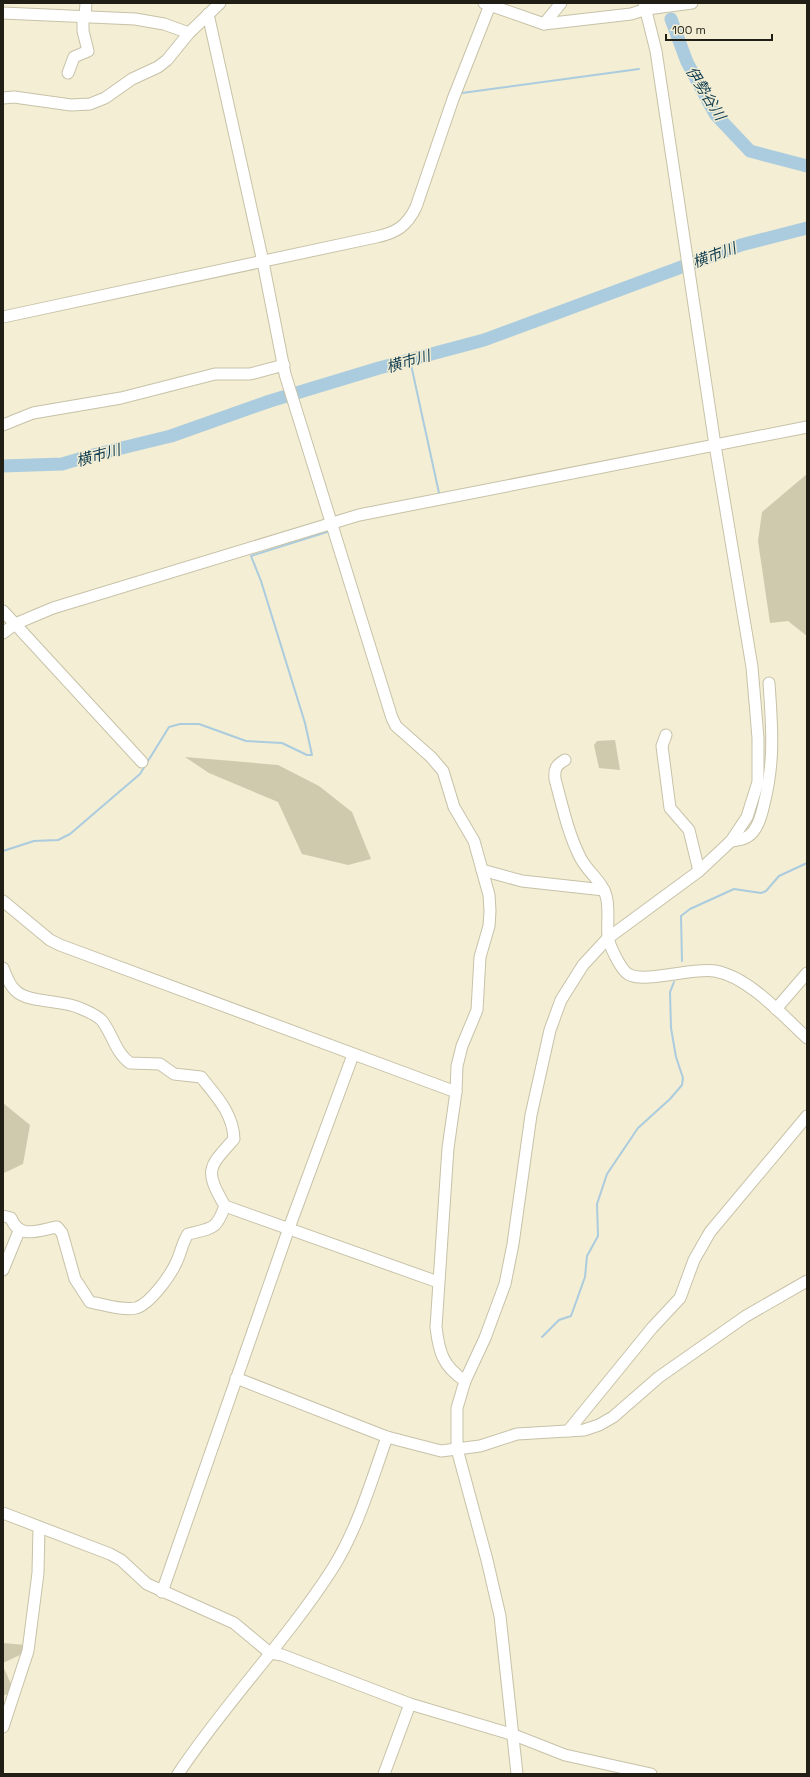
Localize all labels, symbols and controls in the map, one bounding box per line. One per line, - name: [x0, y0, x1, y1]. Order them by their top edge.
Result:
- scale bar: [666, 16, 772, 42]
- text: 100 m: [672, 22, 706, 38]
- water label: 伊勢谷川: [682, 63, 731, 125]
- water label: 横市川: [690, 238, 740, 272]
- water label: 横市川: [384, 345, 434, 376]
- water label: 横市川: [74, 439, 124, 470]

